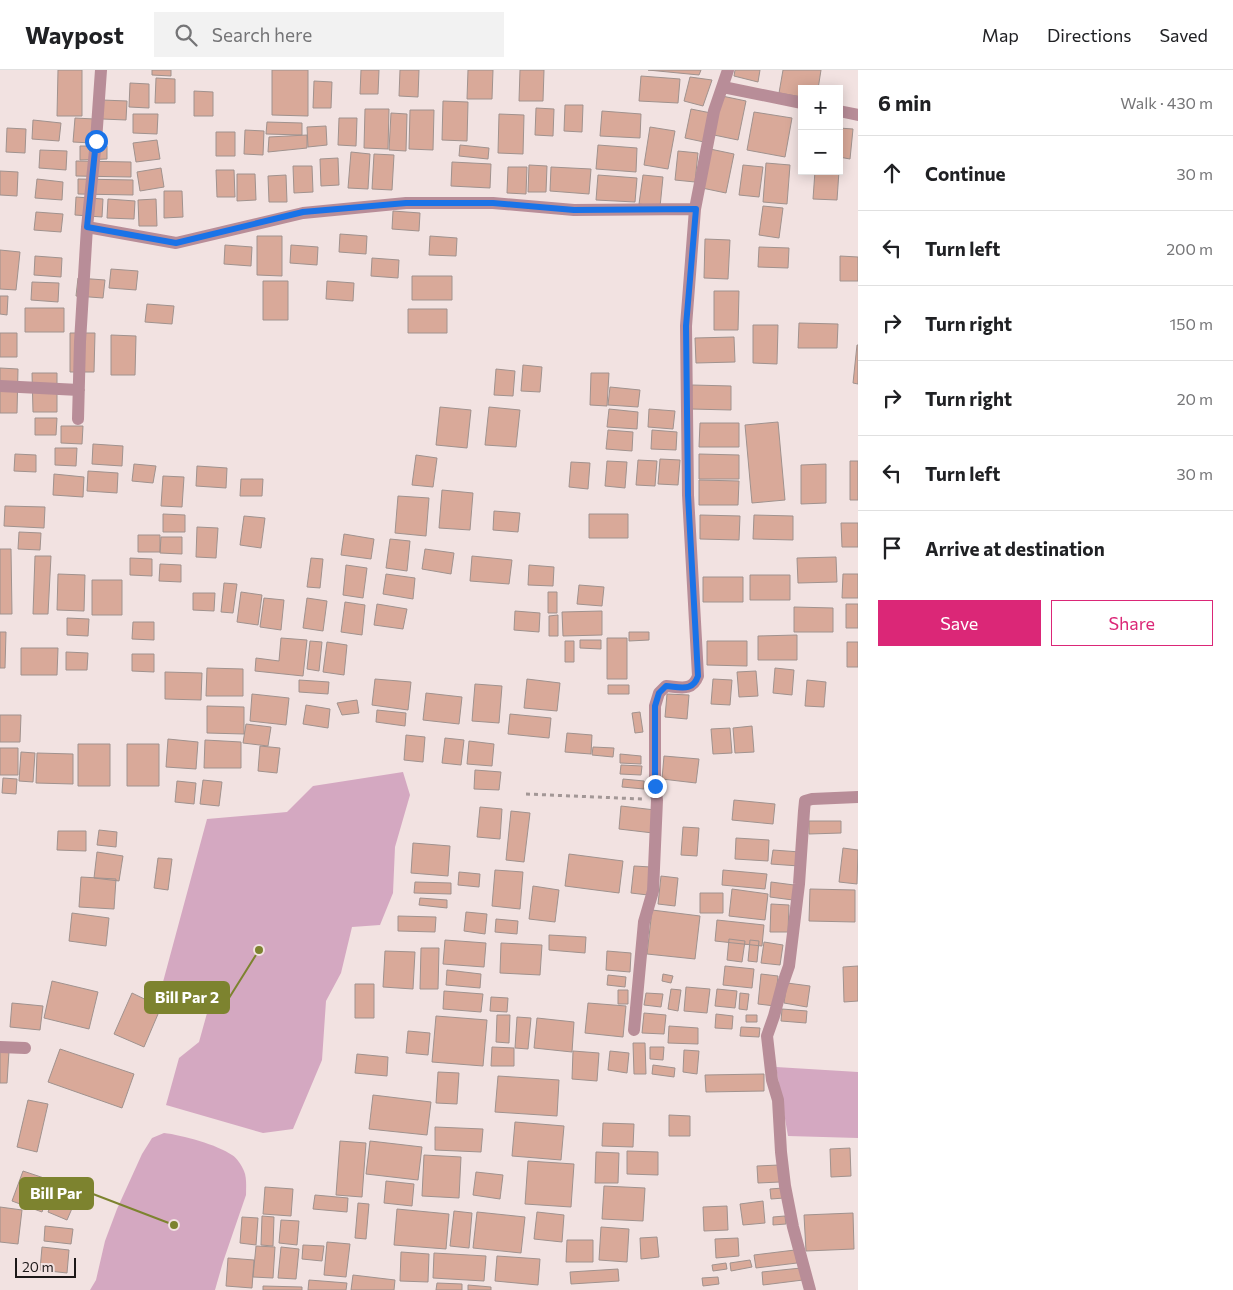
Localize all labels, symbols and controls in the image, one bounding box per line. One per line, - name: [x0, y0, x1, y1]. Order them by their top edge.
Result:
- search box: [154, 12, 504, 57]
- text: Waypost: [25, 20, 124, 49]
- icon: search: [172, 21, 200, 49]
- text: Search here: [212, 23, 312, 46]
- text: Map: [982, 24, 1019, 46]
- text: Directions: [1047, 24, 1131, 46]
- text: Saved: [1159, 24, 1208, 46]
- map controls: [798, 85, 843, 175]
- button: +: [798, 85, 843, 130]
- text: 6 min: [878, 90, 931, 115]
- text: Walk · 430 m: [1120, 93, 1213, 112]
- route start: [85, 130, 108, 153]
- button: −: [798, 130, 843, 175]
- icon: ahead: [878, 159, 906, 187]
- text: Continue: [925, 162, 1005, 185]
- text: 30 m: [1176, 164, 1213, 183]
- icon: left: [878, 234, 906, 262]
- text: Turn left: [925, 237, 1000, 260]
- text: 200 m: [1166, 239, 1213, 258]
- icon: right: [878, 309, 906, 337]
- text: Turn right: [925, 312, 1012, 335]
- text: 150 m: [1170, 314, 1213, 333]
- icon: right: [878, 384, 906, 412]
- text: Turn right: [925, 387, 1012, 410]
- text: 20 m: [1177, 389, 1213, 408]
- icon: left: [878, 459, 906, 487]
- text: Turn left: [925, 462, 1000, 485]
- text: 30 m: [1176, 464, 1213, 483]
- icon: arrive: [878, 534, 906, 562]
- text: Arrive at destination: [925, 537, 1105, 560]
- button: Save: [878, 600, 1041, 646]
- button: Share: [1051, 600, 1213, 646]
- route end: [644, 775, 667, 798]
- callout: Bill Par 2: [145, 982, 229, 1013]
- text: Bill Par 2: [155, 987, 219, 1006]
- callout: Bill Par: [20, 1178, 93, 1209]
- text: Bill Par: [30, 1183, 83, 1202]
- scale bar: [15, 1255, 76, 1278]
- text: 20 m: [22, 1258, 54, 1275]

